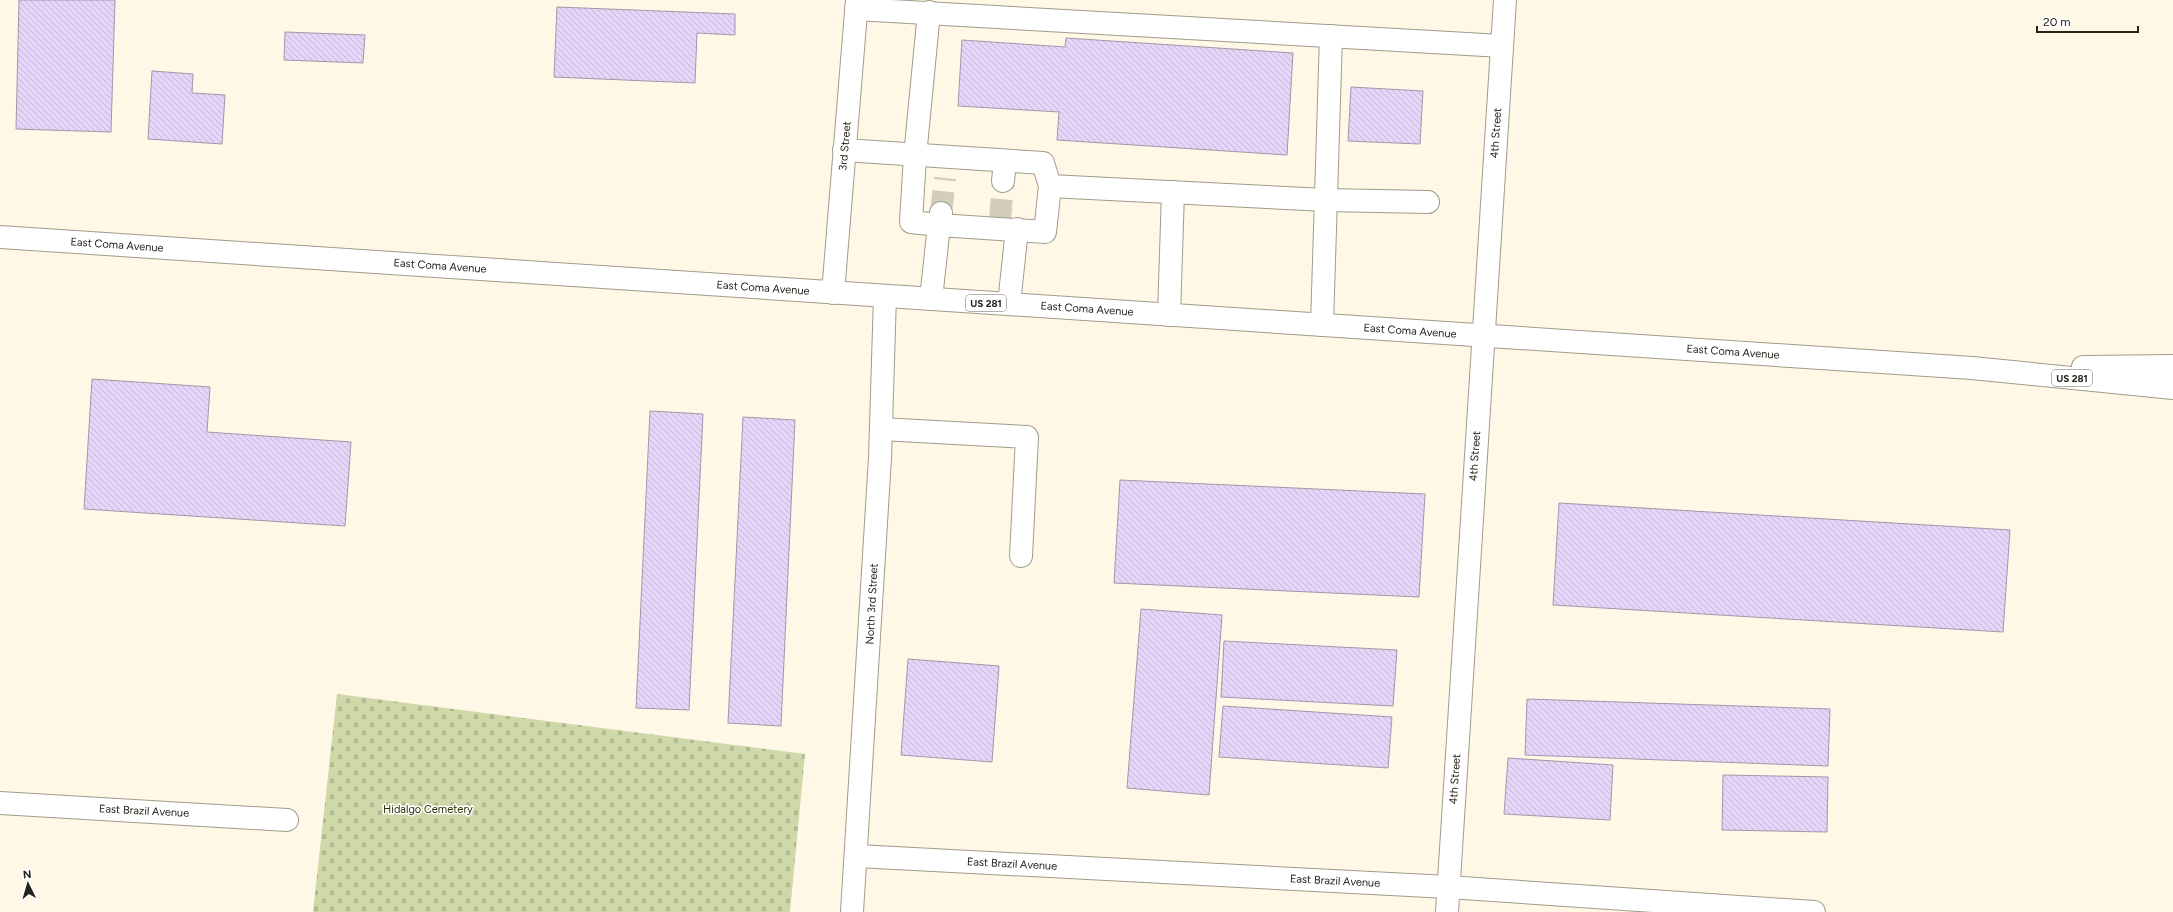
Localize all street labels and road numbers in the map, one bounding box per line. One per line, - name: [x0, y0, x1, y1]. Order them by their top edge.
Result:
- street label: 4th Street: [1488, 107, 1504, 159]
- street label: 3rd Street: [836, 121, 854, 171]
- street label: East Coma Avenue: [70, 235, 164, 255]
- street label: East Coma Avenue: [393, 256, 487, 276]
- street label: East Coma Avenue: [716, 278, 810, 298]
- road number: US 281: [966, 295, 1006, 311]
- street label: East Coma Avenue: [1040, 299, 1134, 319]
- street label: East Coma Avenue: [1363, 321, 1457, 341]
- street label: East Coma Avenue: [1686, 342, 1780, 362]
- road number: US 281: [2052, 370, 2092, 386]
- street label: 4th Street: [1467, 430, 1483, 482]
- street label: North 3rd Street: [863, 563, 881, 645]
- street label: 4th Street: [1447, 753, 1463, 805]
- street label: East Brazil Avenue: [98, 802, 190, 820]
- street label: East Brazil Avenue: [966, 855, 1058, 873]
- street label: East Brazil Avenue: [1289, 872, 1381, 890]

